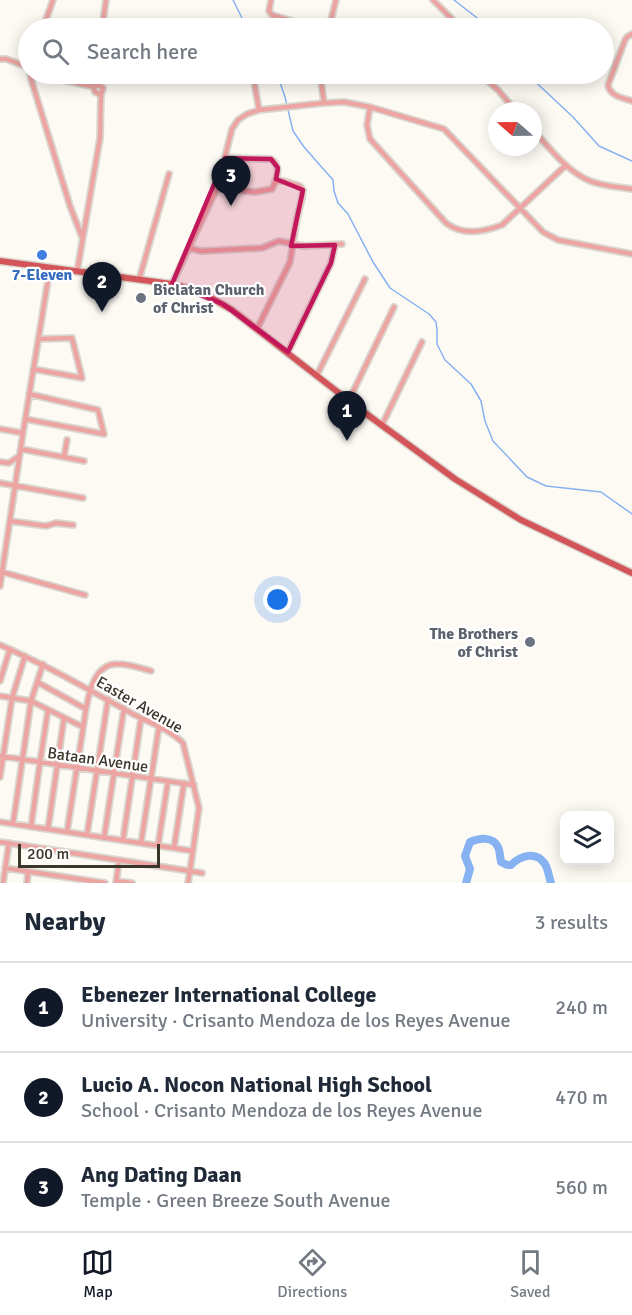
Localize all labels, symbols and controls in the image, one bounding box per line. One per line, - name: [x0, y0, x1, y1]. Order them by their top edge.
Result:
- search box: [18, 18, 614, 84]
- icon: search: [39, 35, 72, 68]
- text: Search here: [87, 38, 198, 65]
- north arrow: [488, 102, 542, 156]
- pin: 3: [212, 156, 250, 206]
- marker: 7-Eleven: [35, 248, 49, 262]
- pin: 2: [82, 262, 122, 312]
- place label: 7-Eleven: [12, 265, 73, 285]
- place label: Biclatan Church of Christ: [153, 280, 265, 318]
- marker: Biclatan Church of Christ: [134, 291, 148, 305]
- pin: 1: [328, 392, 366, 441]
- your location: [263, 585, 292, 614]
- place label: The Brothers of Christ: [429, 624, 518, 662]
- marker: The Brothers of Christ: [523, 635, 537, 649]
- street label: Easter Avenue: [93, 672, 186, 738]
- street label: Bataan Avenue: [46, 743, 150, 777]
- map controls: [560, 811, 614, 865]
- button: layers: [560, 811, 614, 865]
- scale bar: [18, 841, 160, 868]
- text: 200 m: [27, 844, 69, 864]
- text: Nearby: [24, 906, 105, 938]
- text: 3 results: [535, 910, 608, 935]
- text: Ebenezer International College: [81, 981, 376, 1008]
- text: 1: [38, 995, 49, 1020]
- text: 240 m: [555, 995, 608, 1020]
- text: University · Crisanto Mendoza de los Reyes Avenue: [81, 1008, 511, 1033]
- text: Lucio A. Nocon National High School: [81, 1071, 432, 1098]
- text: 2: [38, 1085, 49, 1110]
- text: 470 m: [555, 1085, 608, 1110]
- text: School · Crisanto Mendoza de los Reyes Avenue: [81, 1098, 482, 1123]
- text: Ang Dating Daan: [81, 1161, 242, 1188]
- text: 3: [38, 1175, 49, 1200]
- text: 560 m: [555, 1175, 608, 1200]
- text: Temple · Green Breeze South Avenue: [81, 1188, 391, 1213]
- tab: Map: [81, 1246, 114, 1302]
- tab: Directions: [277, 1246, 347, 1302]
- tab: Saved: [510, 1246, 551, 1302]

